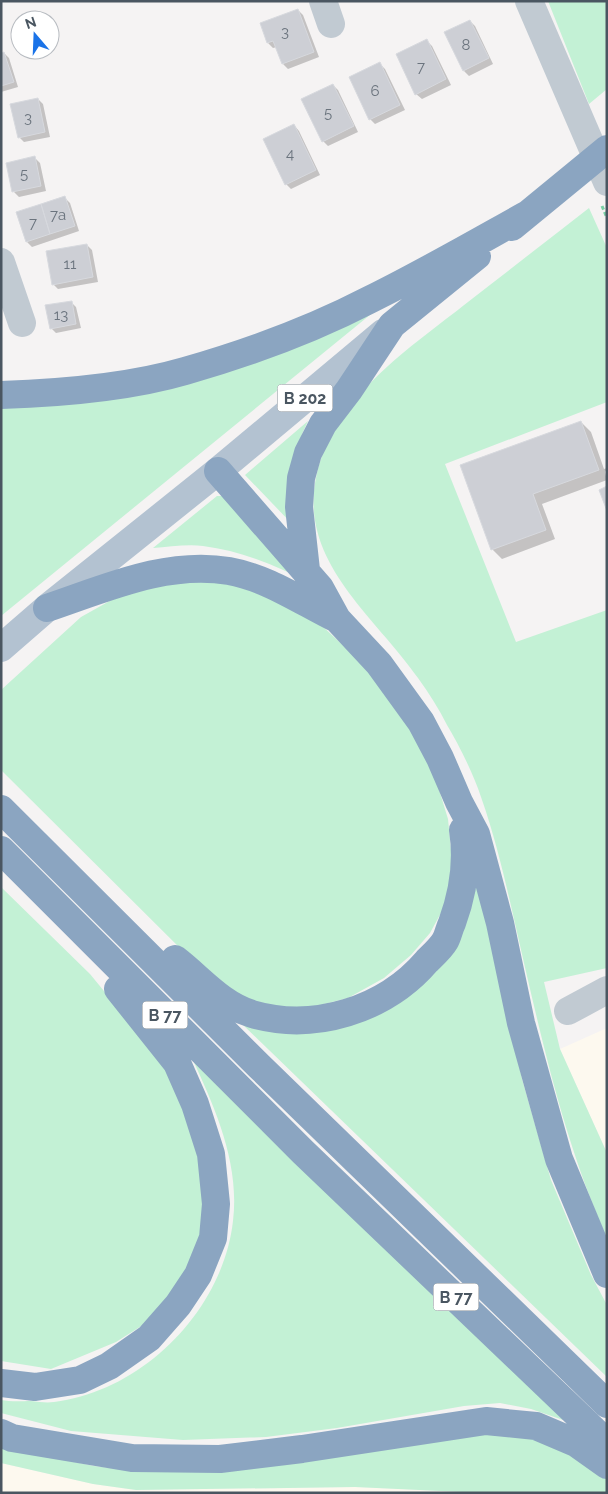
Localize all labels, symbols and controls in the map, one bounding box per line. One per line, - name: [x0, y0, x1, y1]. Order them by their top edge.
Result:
- north arrow: [10, 10, 60, 60]
- text: N: [23, 13, 38, 32]
- house number: 3: [281, 23, 289, 41]
- house number: 8: [462, 36, 471, 54]
- house number: 7: [417, 58, 425, 76]
- house number: 6: [370, 82, 380, 100]
- house number: 5: [324, 104, 332, 122]
- house number: 3: [24, 109, 32, 127]
- house number: 4: [286, 145, 294, 163]
- house number: 5: [20, 165, 28, 183]
- house number: 7a: [50, 206, 66, 224]
- house number: 7: [29, 214, 37, 232]
- house number: 11: [64, 255, 77, 273]
- house number: 13: [54, 306, 68, 324]
- road number: B 202: [278, 384, 332, 412]
- road number: B 77: [142, 1002, 188, 1028]
- road number: B 77: [434, 1284, 478, 1310]

